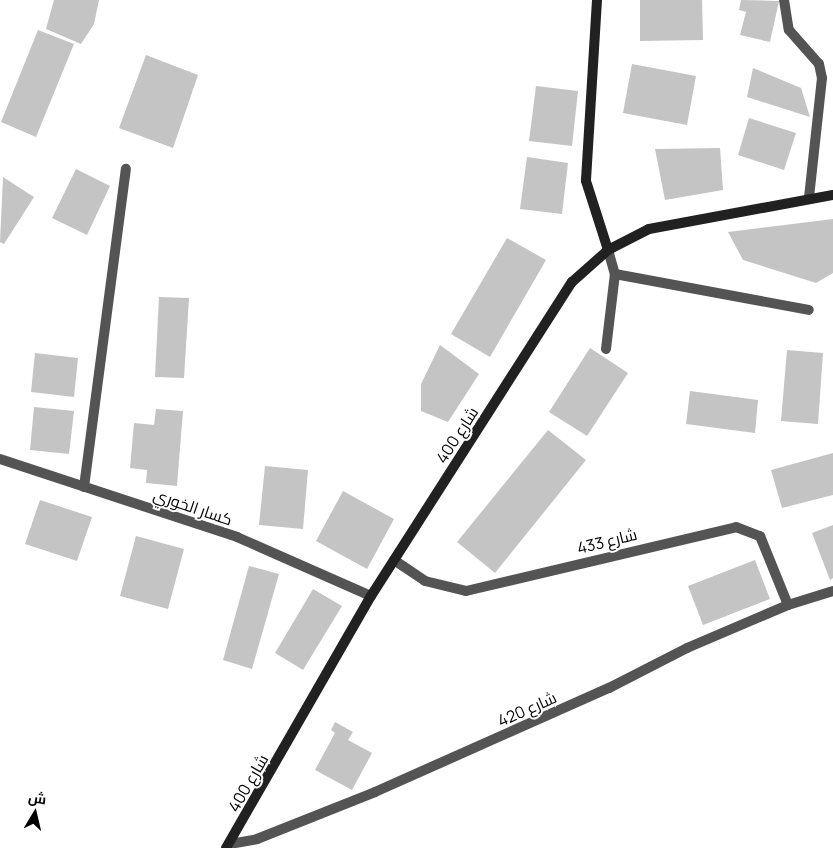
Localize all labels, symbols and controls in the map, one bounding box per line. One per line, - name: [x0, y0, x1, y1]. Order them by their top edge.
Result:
- street label: شارع 400: [432, 403, 482, 467]
- street label: كسار الخوري: [151, 485, 235, 529]
- street label: شارع 433: [575, 524, 639, 558]
- street label: شارع 420: [495, 688, 559, 730]
- street label: شارع 400: [224, 751, 272, 815]
- text: ش: [27, 787, 48, 808]
- north arrow: [10, 788, 60, 838]

